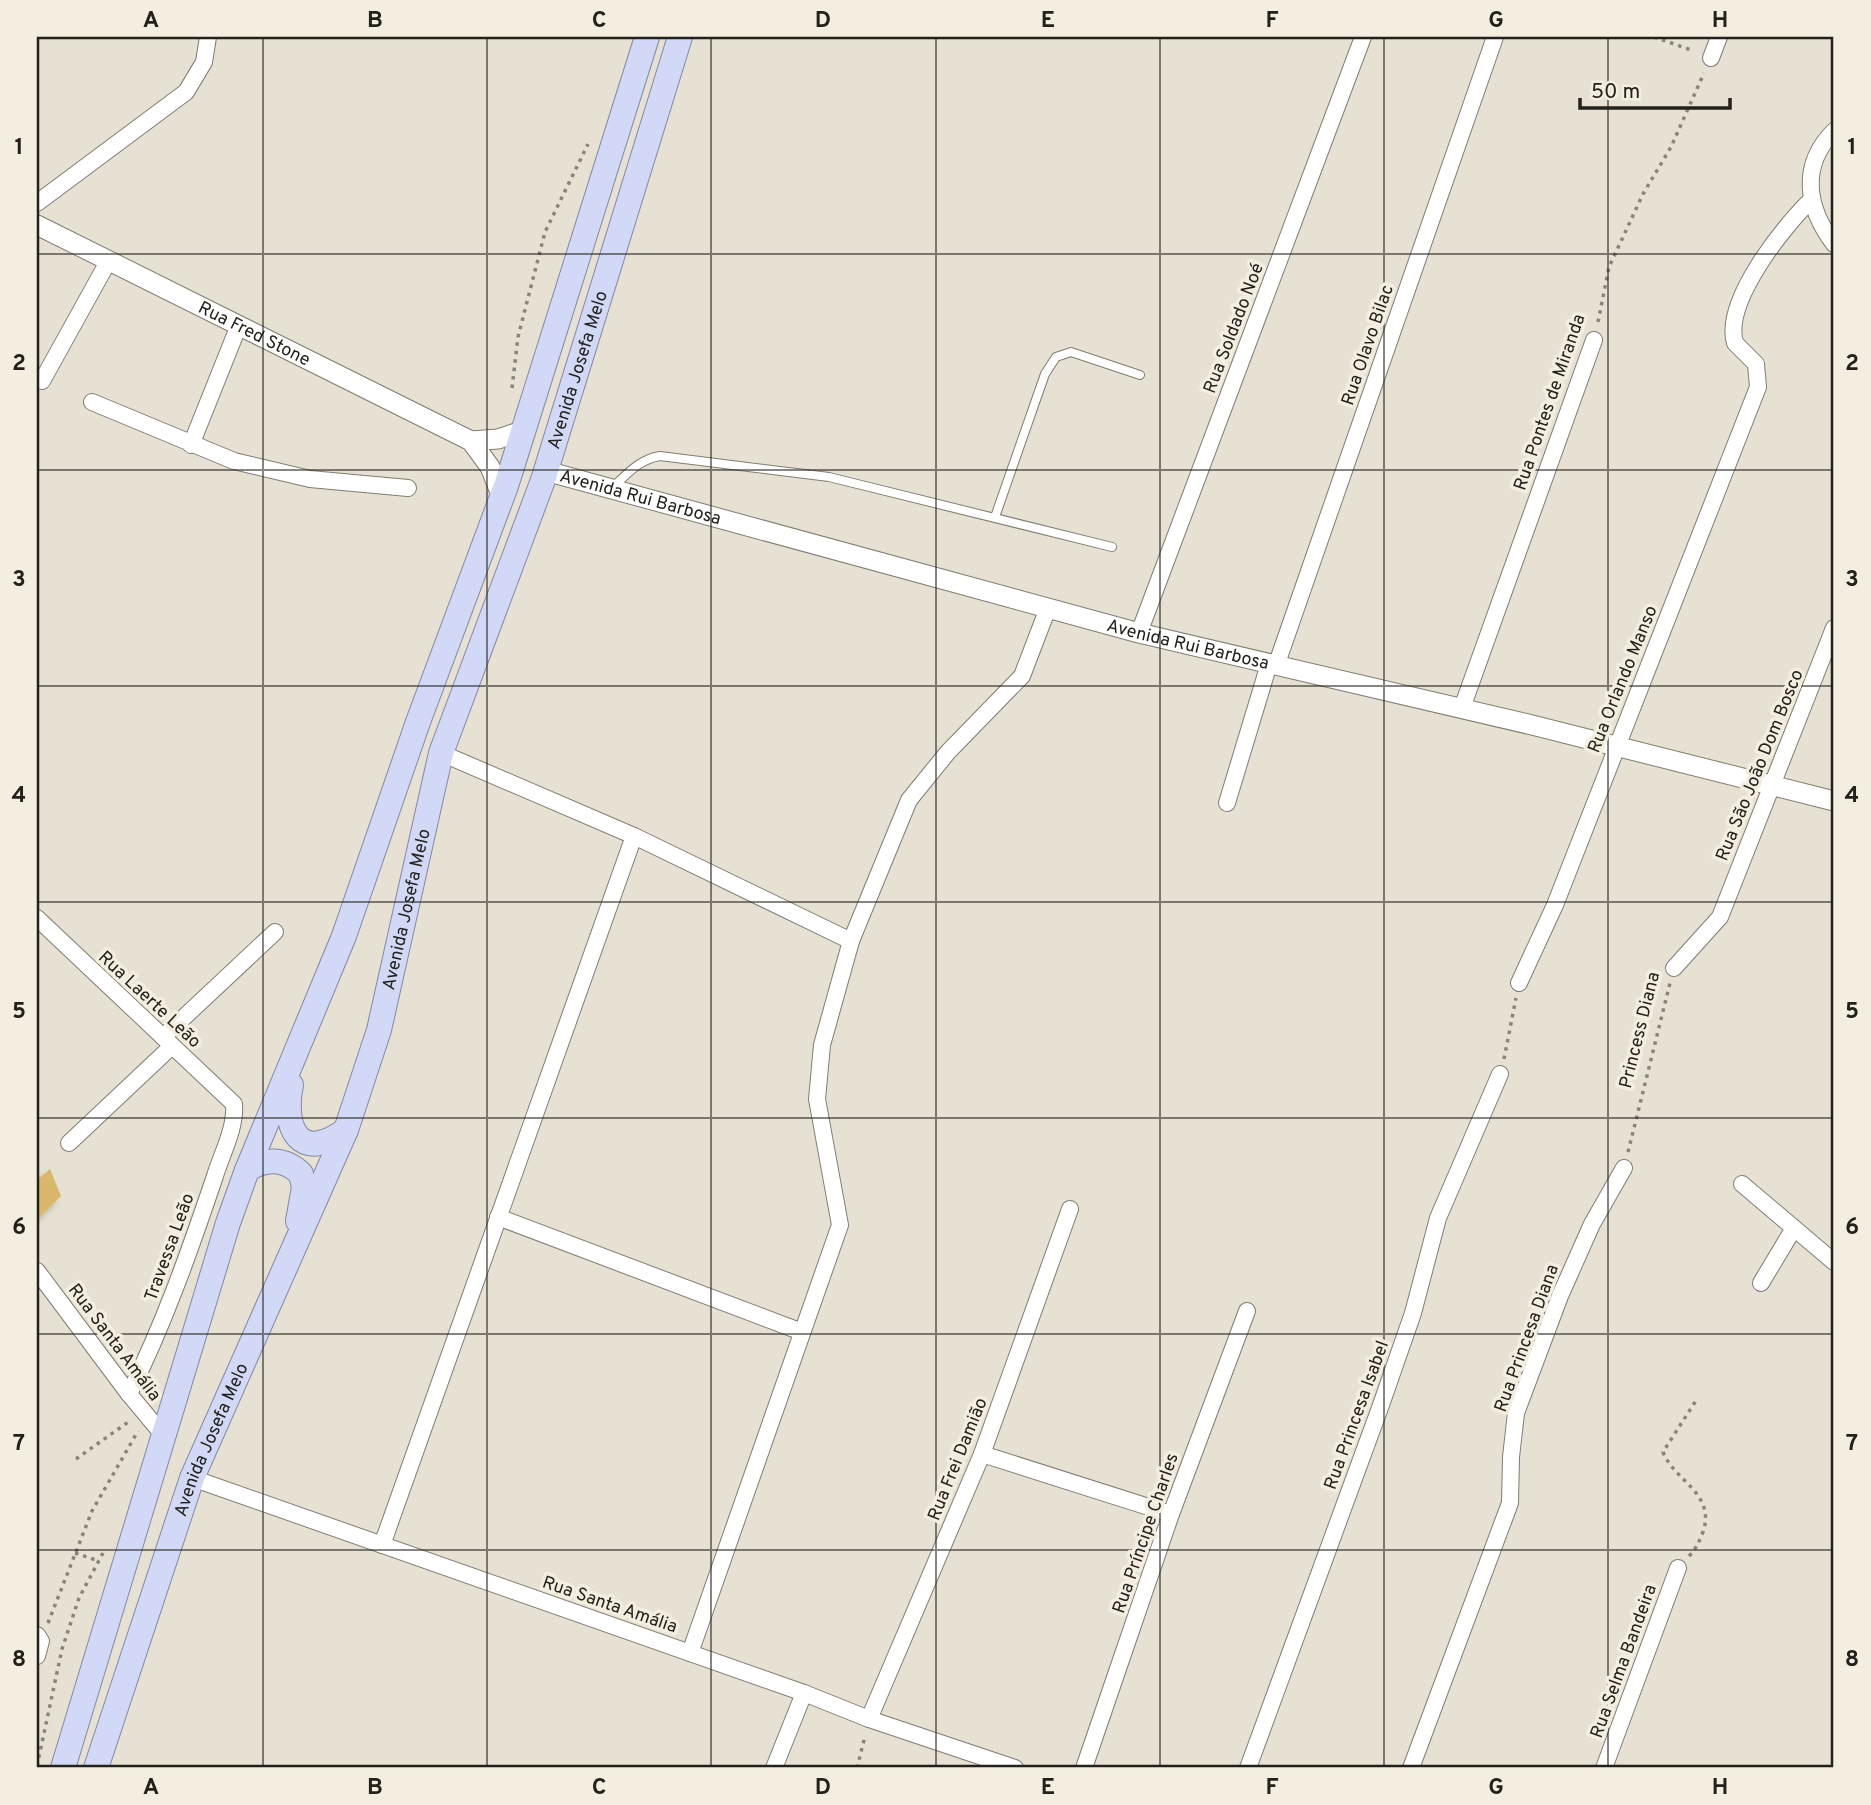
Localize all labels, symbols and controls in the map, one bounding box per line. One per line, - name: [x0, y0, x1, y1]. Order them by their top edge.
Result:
- text: A: [143, 7, 159, 36]
- text: B: [367, 7, 383, 36]
- text: C: [592, 7, 606, 36]
- text: D: [815, 7, 831, 36]
- text: E: [1041, 7, 1055, 36]
- text: F: [1265, 7, 1279, 36]
- text: G: [1488, 7, 1504, 36]
- text: H: [1712, 7, 1728, 36]
- scale bar: [1580, 66, 1731, 110]
- text: 50 m: [1591, 79, 1640, 106]
- text: 1: [14, 134, 24, 163]
- text: 1: [1847, 134, 1857, 163]
- street label: Rua Soldado Noé: [1199, 260, 1270, 397]
- street label: Rua Olavo Bilac: [1337, 282, 1400, 409]
- street label: Avenida Josefa Melo: [543, 288, 614, 452]
- street label: Rua Fred Stone: [194, 297, 314, 372]
- street label: Rua Pontes de Miranda: [1509, 311, 1591, 494]
- text: 2: [12, 350, 26, 379]
- text: 2: [1845, 350, 1859, 379]
- street label: Avenida Rui Barbosa: [557, 465, 723, 531]
- text: 3: [12, 566, 26, 595]
- text: 3: [1845, 566, 1859, 595]
- street label: Rua Orlando Manso: [1583, 602, 1663, 757]
- street label: Avenida Rui Barbosa: [1104, 615, 1271, 676]
- street label: Rua São João Dom Bosco: [1711, 666, 1809, 865]
- text: 4: [12, 782, 26, 811]
- text: 4: [1845, 782, 1859, 811]
- street label: Avenida Josefa Melo: [378, 827, 437, 993]
- street label: Rua Laerte Leão: [93, 947, 205, 1054]
- street label: Princess Diana: [1615, 970, 1666, 1091]
- text: 5: [12, 998, 26, 1027]
- text: 5: [1845, 998, 1859, 1027]
- street label: Travessa Leão: [140, 1190, 201, 1305]
- text: 6: [12, 1214, 26, 1243]
- text: 6: [1845, 1214, 1859, 1243]
- street label: Rua Princesa Diana: [1490, 1261, 1565, 1416]
- street label: Rua Santa Amália: [62, 1280, 166, 1406]
- street label: Rua Princesa Isabel: [1320, 1338, 1395, 1493]
- street label: Avenida Josefa Melo: [170, 1360, 254, 1520]
- street label: Rua Frei Damião: [923, 1395, 993, 1524]
- text: 7: [13, 1430, 25, 1459]
- text: 7: [1846, 1430, 1858, 1459]
- street label: Rua Príncipe Charles: [1108, 1450, 1185, 1617]
- street label: Rua Santa Amália: [539, 1572, 680, 1639]
- street label: Rua Selma Bandeira: [1586, 1581, 1663, 1742]
- text: 8: [12, 1646, 26, 1675]
- text: 8: [1845, 1646, 1859, 1675]
- text: A: [143, 1774, 159, 1803]
- text: B: [367, 1774, 383, 1803]
- text: C: [592, 1774, 606, 1803]
- text: D: [815, 1774, 831, 1803]
- text: E: [1041, 1774, 1055, 1803]
- text: F: [1265, 1774, 1279, 1803]
- text: G: [1488, 1774, 1504, 1803]
- text: H: [1712, 1774, 1728, 1803]

